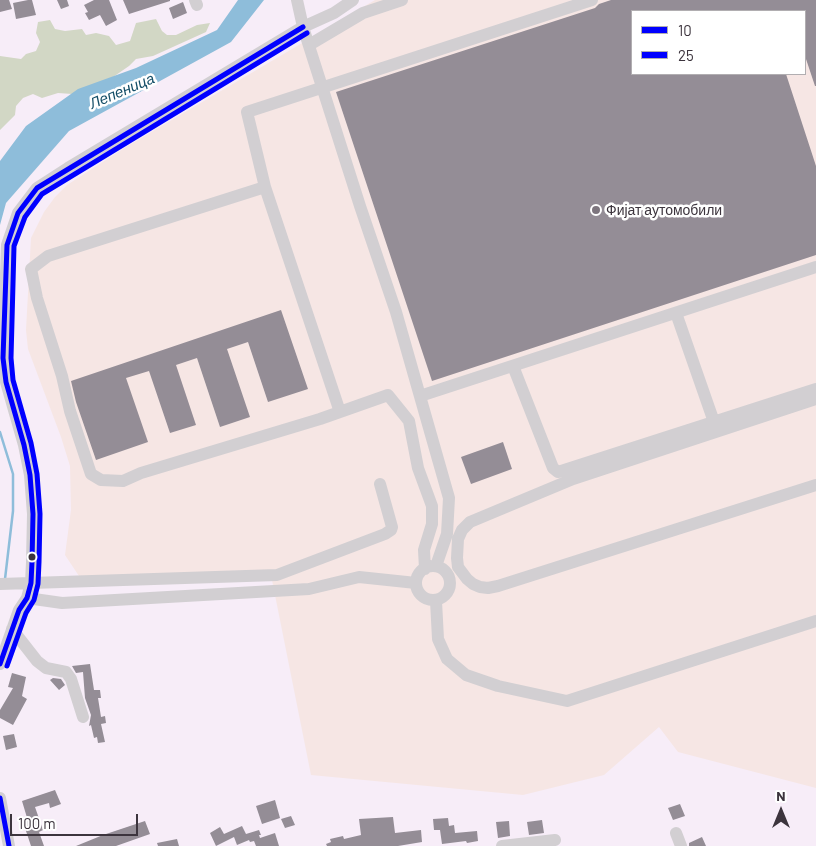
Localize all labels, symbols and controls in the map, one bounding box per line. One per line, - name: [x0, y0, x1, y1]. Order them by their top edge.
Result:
- legend: [631, 10, 806, 75]
- text: 10: [678, 21, 692, 39]
- text: 25: [678, 46, 694, 64]
- water label: Лепеница: [87, 69, 157, 113]
- place label: Фијат аутомобили: [606, 202, 722, 218]
- marker: Фијат аутомобили: [590, 204, 602, 216]
- unlabelled marker: [27, 552, 37, 562]
- north arrow: [756, 786, 806, 836]
- text: N: [776, 787, 786, 804]
- scale bar: [12, 804, 140, 836]
- text: 100 m: [18, 814, 56, 832]

